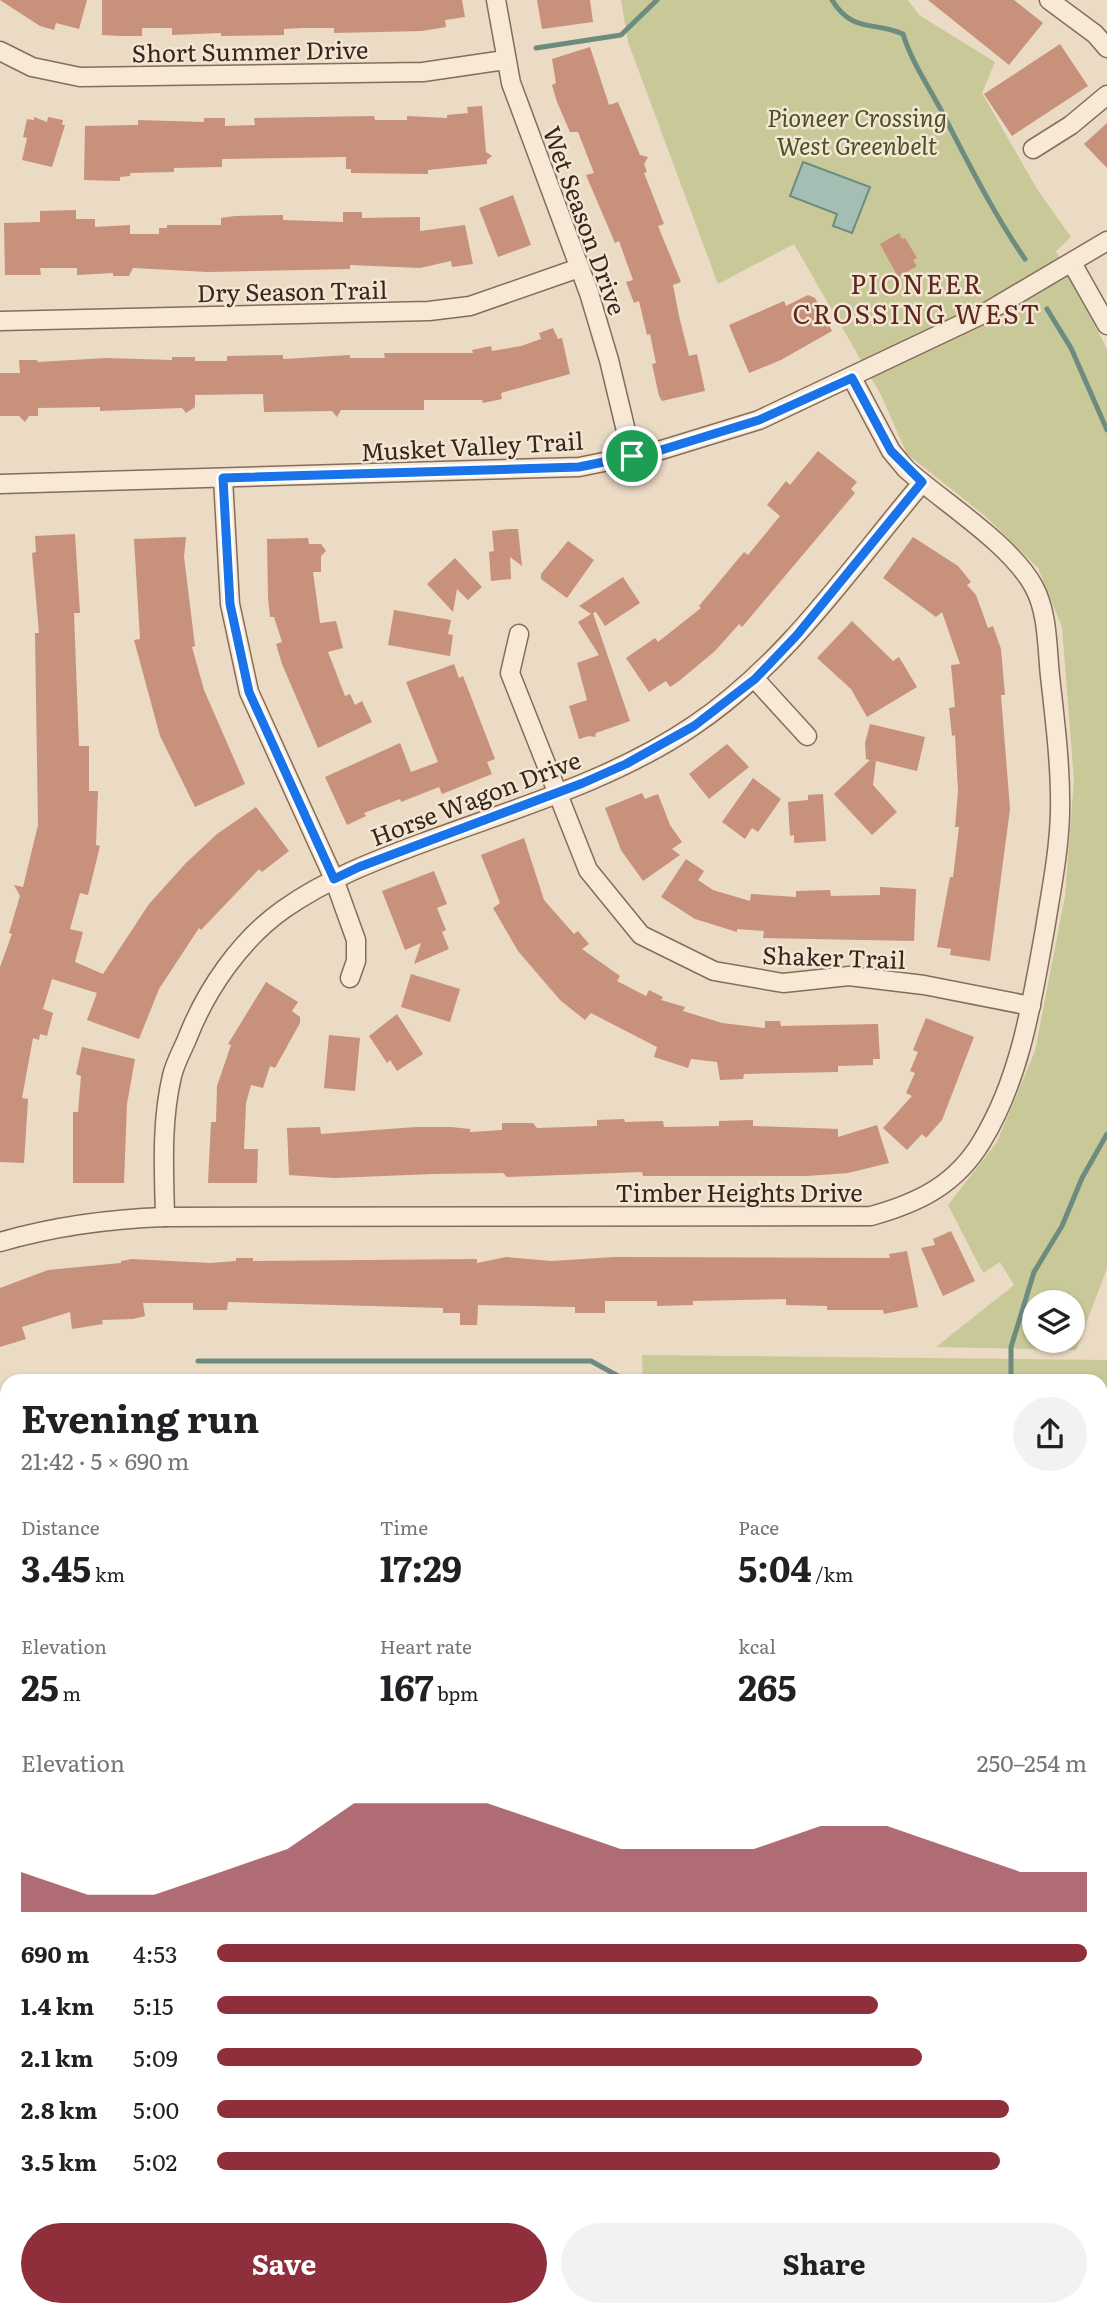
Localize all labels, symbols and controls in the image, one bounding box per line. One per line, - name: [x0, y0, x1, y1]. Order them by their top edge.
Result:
- street label: Short Summer Drive: [131, 30, 369, 70]
- park label: Pioneer Crossing West Greenbelt: [767, 99, 947, 162]
- street label: Wet Season Drive: [536, 121, 636, 319]
- district label: PIONEER CROSSING WEST: [793, 263, 1041, 332]
- street label: Dry Season Trail: [196, 271, 388, 309]
- street label: Musket Valley Trail: [360, 422, 584, 468]
- pin: [602, 426, 662, 486]
- icon: arrive: [613, 437, 651, 475]
- street label: Horse Wagon Drive: [365, 741, 585, 853]
- street label: Shaker Trail: [762, 936, 906, 976]
- street label: Timber Heights Drive: [615, 1174, 863, 1209]
- map controls: [1022, 1290, 1085, 1353]
- button: layers: [1022, 1290, 1085, 1353]
- text: Evening run: [21, 1388, 259, 1445]
- button: share: [1013, 1397, 1087, 1471]
- text: 21:42 · 5 × 690 m: [21, 1443, 189, 1477]
- text: Distance: [21, 1513, 100, 1541]
- text: Time: [380, 1513, 428, 1541]
- text: Pace: [738, 1513, 779, 1541]
- text: 3.45: [21, 1541, 91, 1593]
- text: 17:29: [380, 1541, 462, 1593]
- text: 5:04: [738, 1541, 812, 1593]
- text: km: [91, 1560, 125, 1588]
- text: /km: [812, 1560, 853, 1588]
- text: Elevation: [21, 1632, 107, 1660]
- text: Heart rate: [380, 1632, 472, 1660]
- text: kcal: [738, 1632, 776, 1660]
- text: 25: [21, 1660, 59, 1712]
- text: 167: [380, 1660, 433, 1712]
- text: 265: [738, 1660, 796, 1712]
- text: m: [59, 1679, 81, 1707]
- text: bpm: [433, 1679, 479, 1707]
- text: Elevation: [21, 1745, 125, 1779]
- text: 250–254 m: [977, 1745, 1087, 1779]
- text: 690 m: [21, 1936, 89, 1970]
- text: 4:53: [133, 1936, 177, 1970]
- text: 1.4 km: [21, 1988, 94, 2022]
- text: 5:15: [133, 1988, 173, 2022]
- text: 2.1 km: [21, 2040, 93, 2074]
- text: 5:09: [133, 2040, 178, 2074]
- text: 2.8 km: [21, 2092, 97, 2126]
- text: 5:00: [133, 2092, 179, 2126]
- text: 3.5 km: [21, 2144, 97, 2178]
- text: 5:02: [133, 2144, 177, 2178]
- button: Save: [21, 2223, 547, 2303]
- button: Share: [561, 2223, 1087, 2303]

